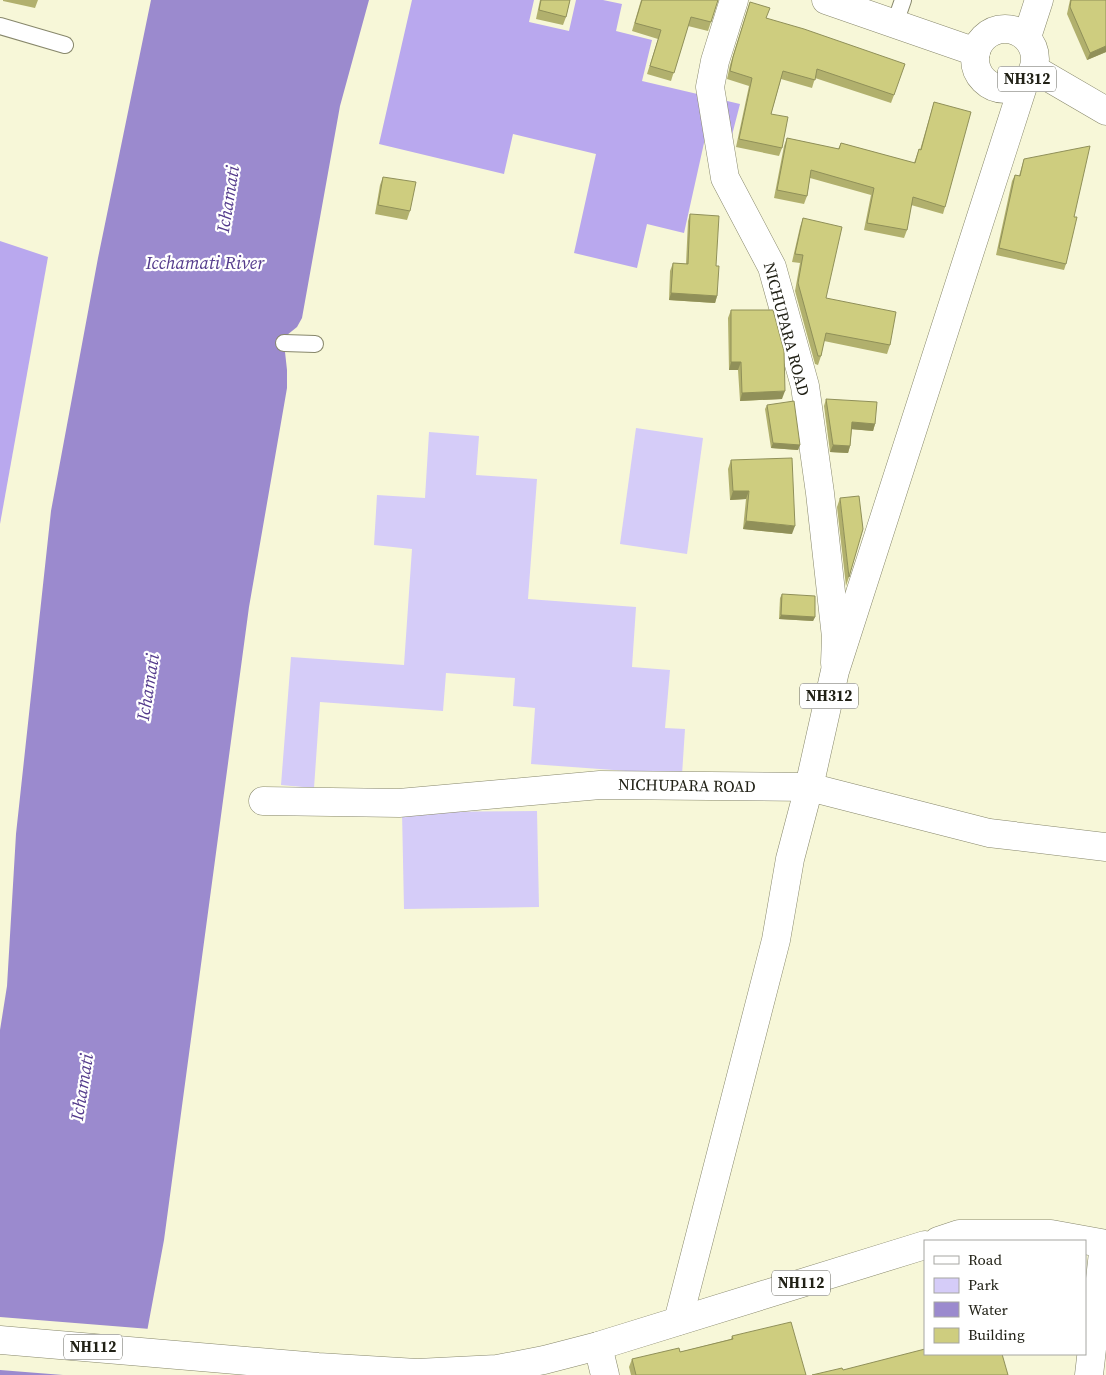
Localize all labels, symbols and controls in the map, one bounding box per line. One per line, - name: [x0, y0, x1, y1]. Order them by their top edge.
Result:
- road number: NH312: [998, 66, 1056, 92]
- water label: Ichamati: [210, 163, 245, 235]
- water label: Icchamati River: [145, 250, 265, 275]
- street label: NICHUPARA ROAD: [759, 260, 815, 398]
- water label: Ichamati: [130, 651, 165, 723]
- road number: NH312: [800, 684, 858, 708]
- street label: NICHUPARA ROAD: [618, 773, 756, 797]
- water label: Ichamati: [64, 1051, 99, 1123]
- legend: [924, 1240, 1086, 1355]
- text: Road: [968, 1249, 1002, 1270]
- road number: NH112: [772, 1270, 830, 1296]
- text: Park: [968, 1274, 1000, 1295]
- text: Water: [968, 1299, 1009, 1320]
- text: Building: [968, 1324, 1025, 1345]
- road number: NH112: [64, 1334, 122, 1360]

